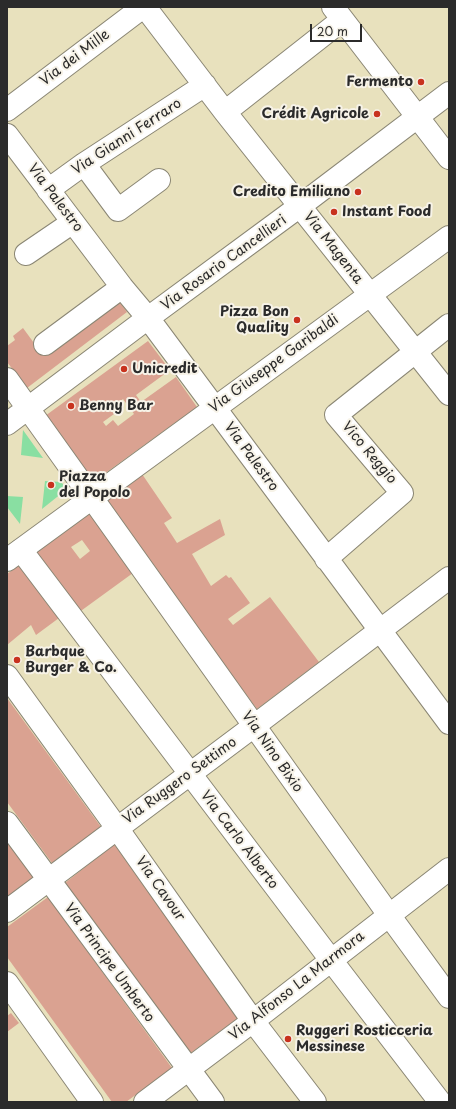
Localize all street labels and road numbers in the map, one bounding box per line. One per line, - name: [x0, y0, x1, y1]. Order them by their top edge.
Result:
- street label: Via dei Mille: [37, 26, 113, 90]
- street label: Via Gianni Ferraro: [69, 95, 185, 179]
- street label: Via Palestro: [24, 161, 86, 235]
- street label: Via Magenta: [300, 209, 366, 287]
- street label: Via Rosario Cancellieri: [158, 212, 290, 314]
- street label: Via Giuseppe Garibaldi: [206, 311, 342, 417]
- street label: Vico Reggio: [338, 418, 400, 488]
- street label: Via Palestro: [220, 419, 282, 495]
- street label: Via Nino Bixio: [238, 708, 306, 796]
- street label: Via Ruggero Settimo: [120, 734, 240, 828]
- street label: Via Carlo Alberto: [197, 788, 281, 892]
- street label: Via Cavour: [132, 854, 188, 924]
- street label: Via Principe Umberto: [60, 900, 158, 1026]
- street label: Via Alfonso La Marmora: [226, 928, 368, 1044]

